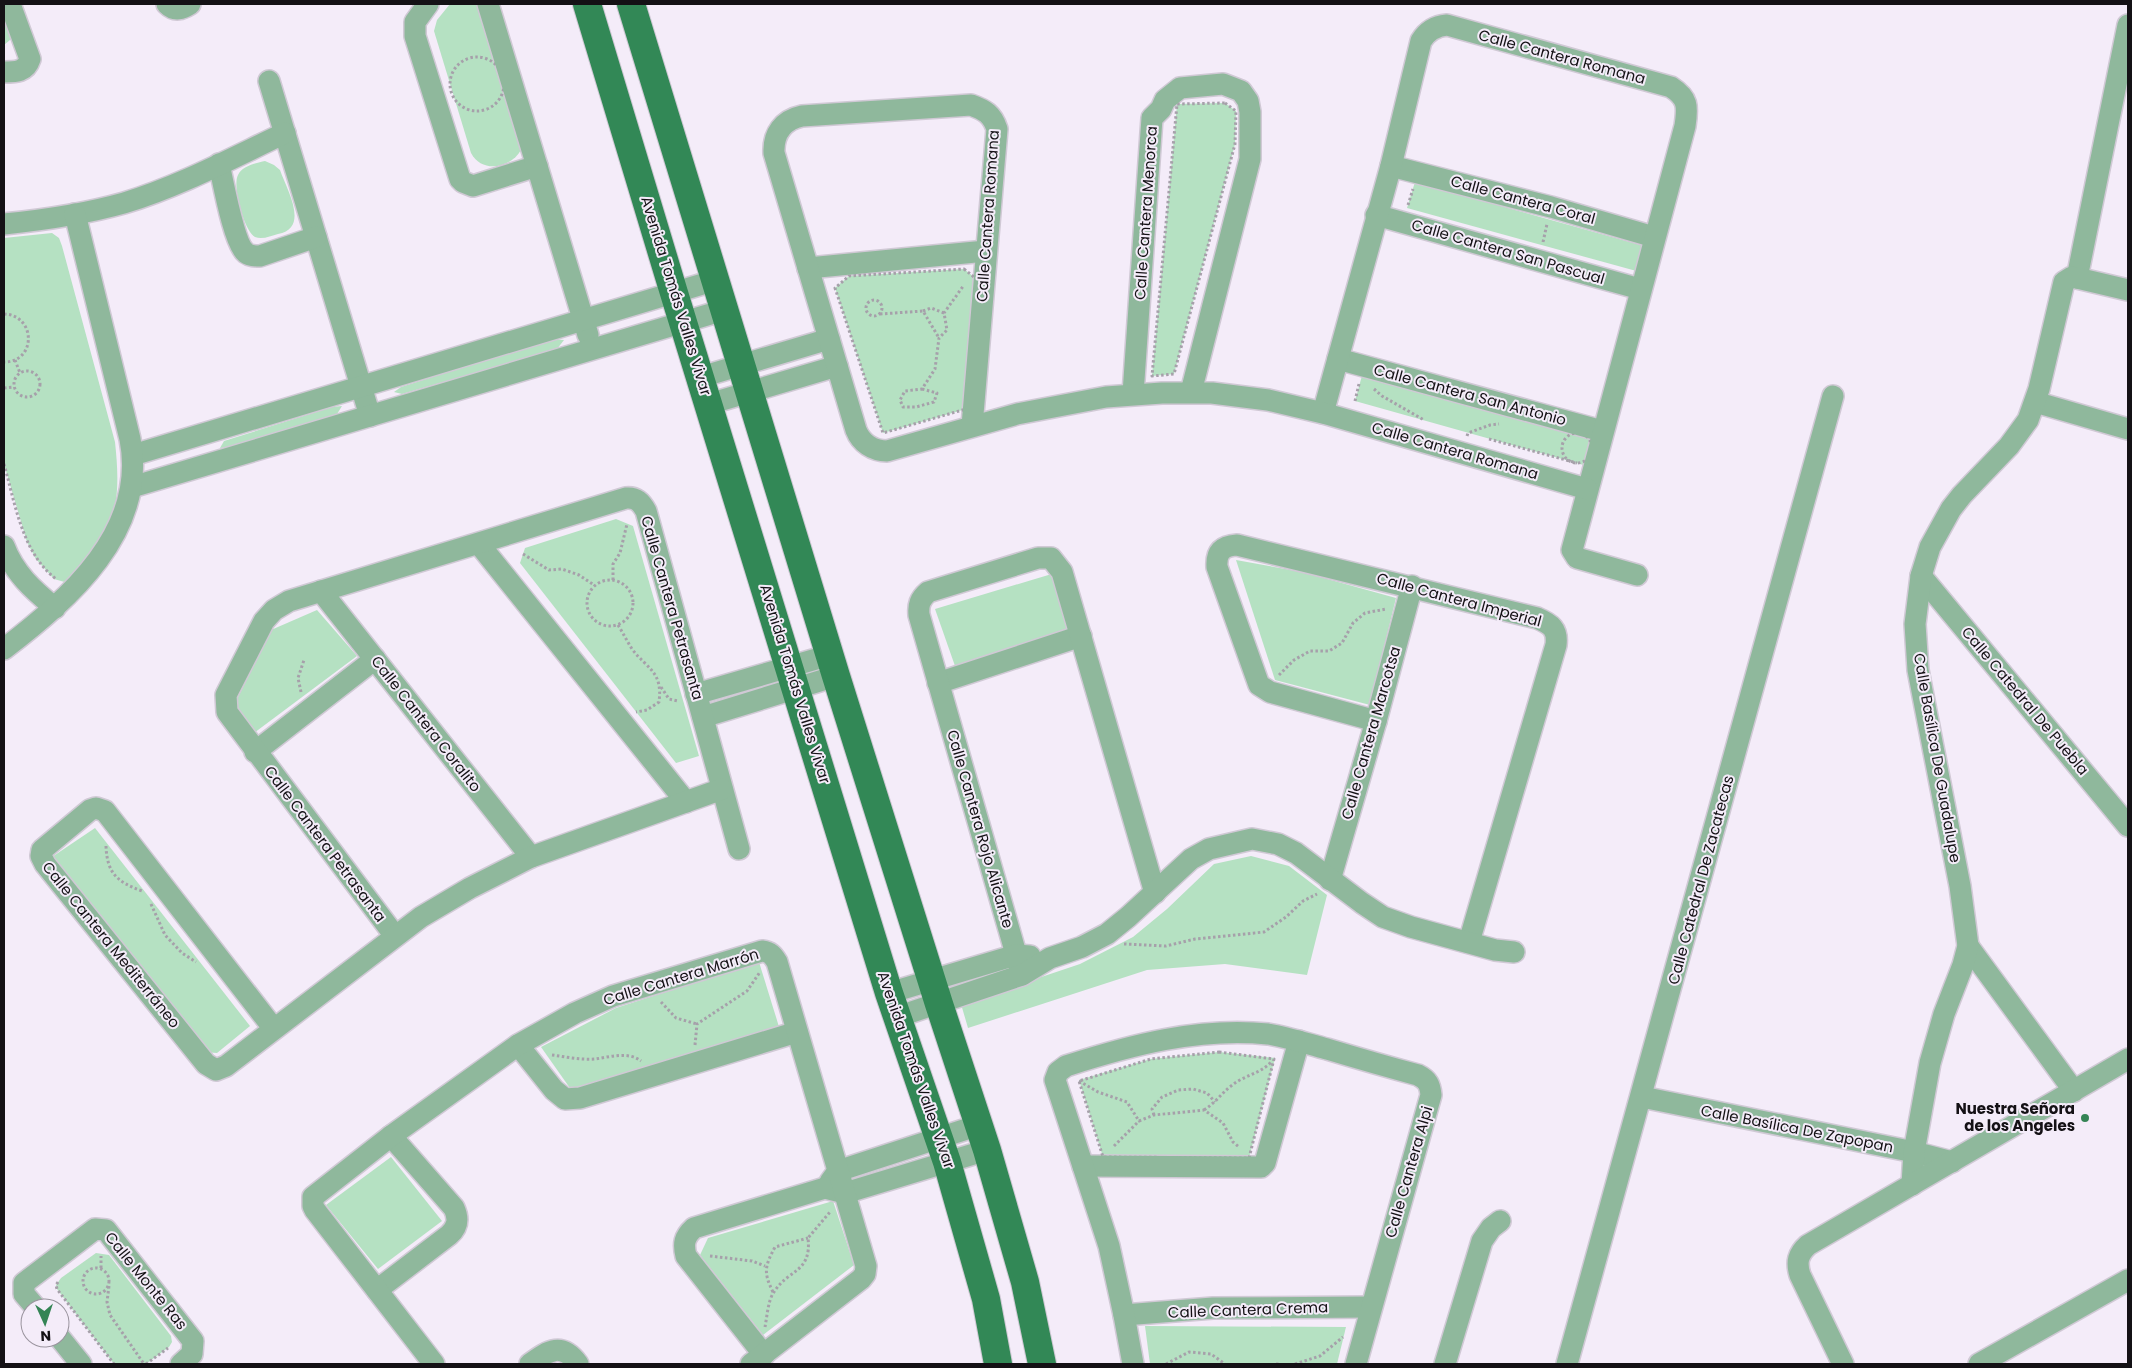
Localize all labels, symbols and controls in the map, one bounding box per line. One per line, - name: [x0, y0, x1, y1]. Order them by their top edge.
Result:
- street label: Calle Cantera Romana: [1476, 24, 1648, 89]
- street label: Calle Cantera Menorca: [1129, 125, 1162, 301]
- street label: Calle Cantera Romana: [971, 129, 1004, 303]
- street label: Calle Cantera Coral: [1449, 170, 1598, 229]
- street label: Avenida Tomás Valles Vivar: [636, 194, 717, 398]
- street label: Calle Cantera San Pascual: [1409, 214, 1607, 289]
- street label: Calle Cantera San Antonio: [1372, 359, 1569, 430]
- street label: Calle Cantera Romana: [1369, 417, 1541, 484]
- street label: Calle Cantera Petrasanta: [636, 513, 709, 702]
- street label: Calle Cantera Imperial: [1374, 567, 1544, 632]
- street label: Avenida Tomás Valles Vivar: [755, 582, 836, 786]
- street label: Calle Catedral De Puebla: [1957, 622, 2094, 779]
- street label: Calle Cantera Marcotsa: [1336, 644, 1405, 822]
- street label: Calle Cantera Coralito: [367, 651, 486, 796]
- street label: Calle Basílica De Guadalupe: [1909, 652, 1966, 864]
- street label: Calle Cantera Rojo Alicante: [942, 727, 1019, 930]
- street label: Calle Cantera Petrasanta: [260, 761, 391, 926]
- street label: Calle Catedral De Zacatecas: [1662, 773, 1739, 987]
- street label: Calle Cantera Mediterráneo: [38, 857, 185, 1032]
- street label: Calle Cantera Marrón: [600, 943, 761, 1010]
- street label: Avenida Tomás Valles Vivar: [873, 968, 960, 1172]
- place label: Nuestra Señora de los Angeles: [1955, 1098, 2075, 1136]
- street label: Calle Basílica De Zapopan: [1699, 1100, 1895, 1157]
- street label: Calle Cantera Alpi: [1380, 1104, 1437, 1240]
- marker: Nuestra Señora de los Angeles: [2079, 1112, 2091, 1124]
- street label: Calle Monte Ras: [100, 1227, 193, 1334]
- street label: Calle Cantera Crema: [1168, 1296, 1328, 1323]
- north arrow: [20, 1298, 70, 1348]
- text: N: [40, 1326, 51, 1346]

